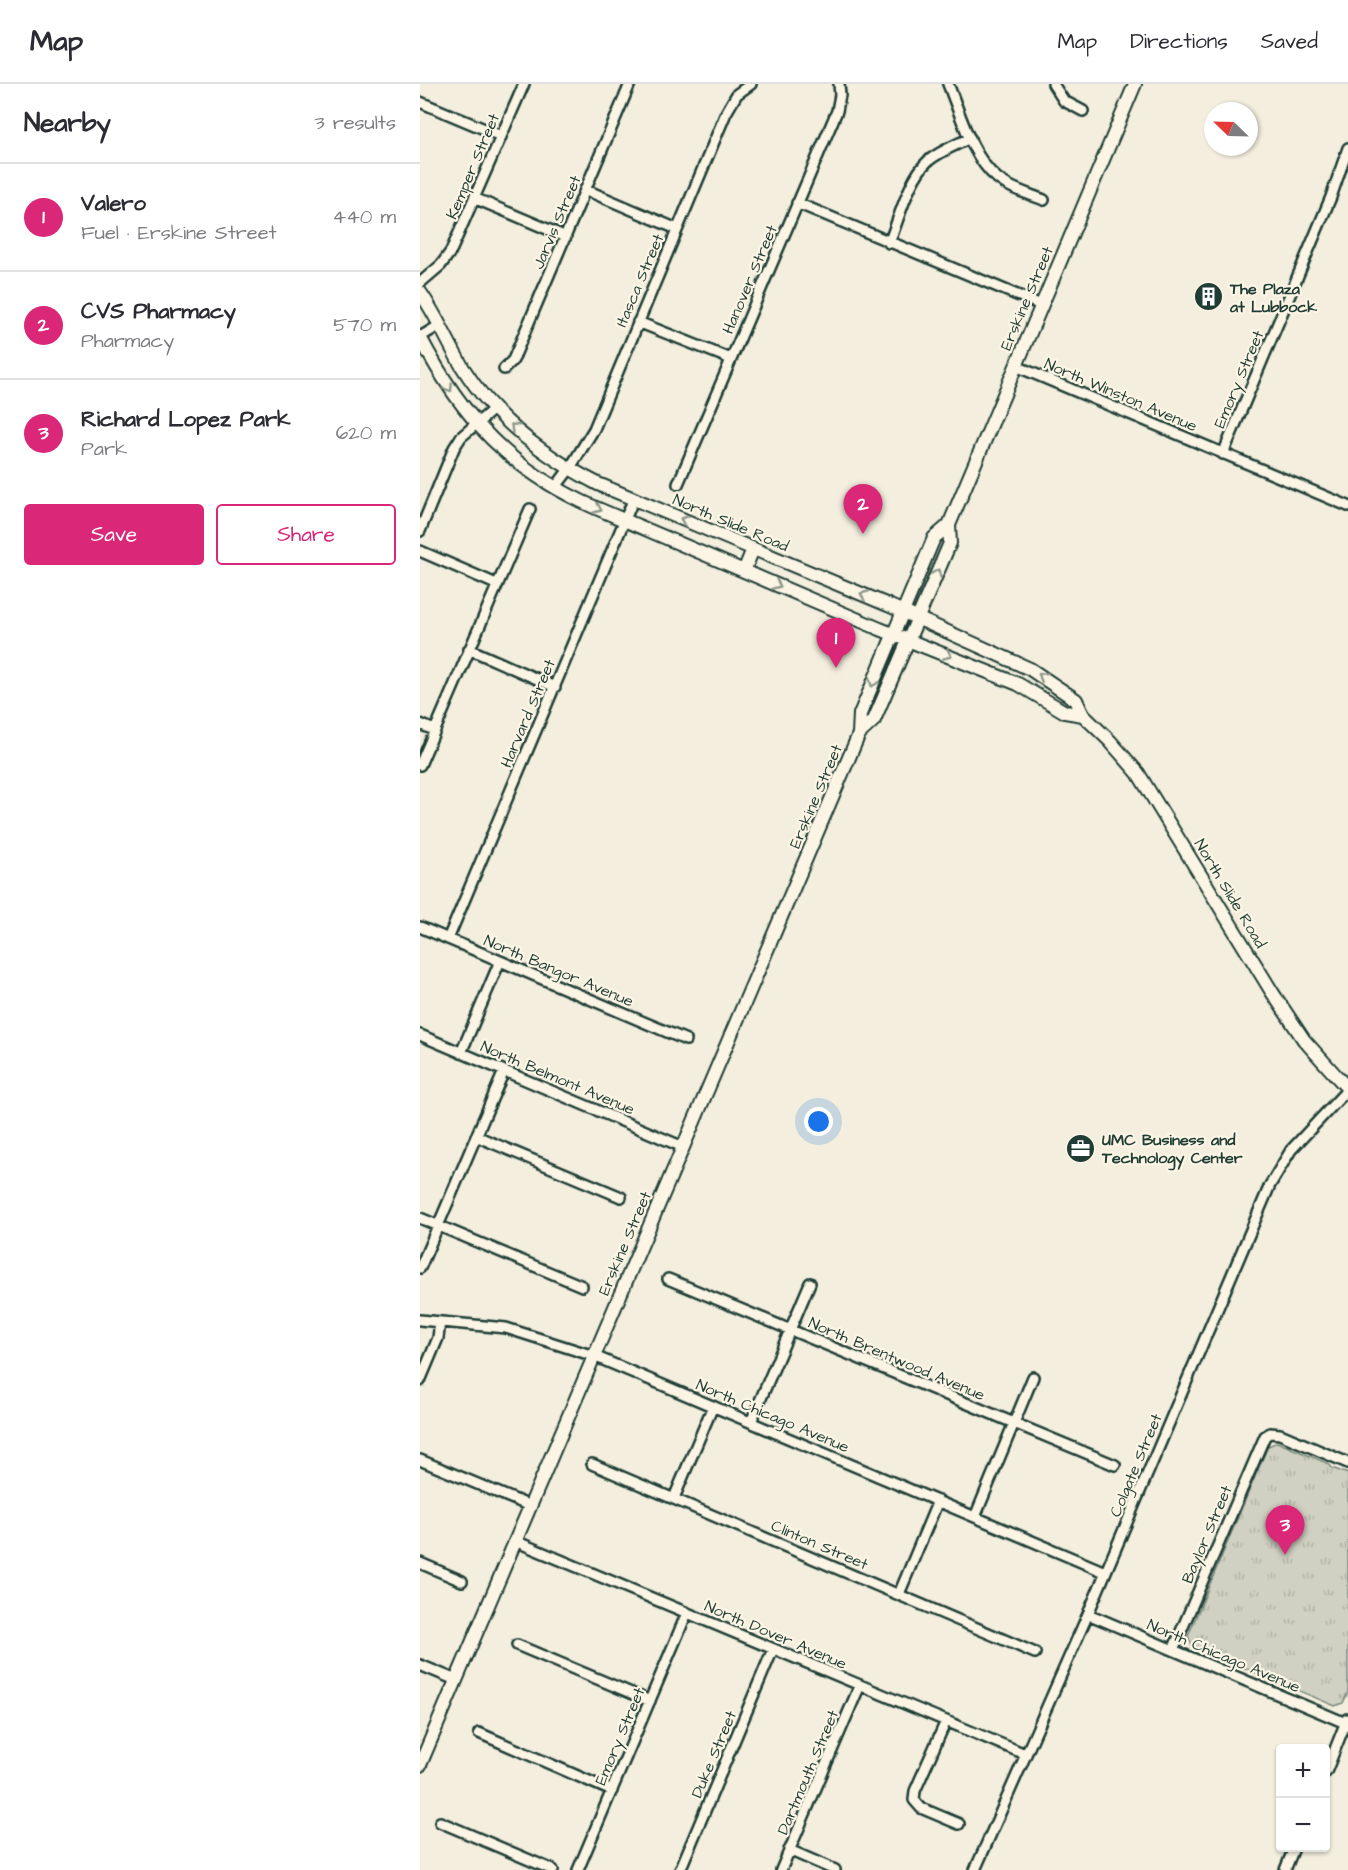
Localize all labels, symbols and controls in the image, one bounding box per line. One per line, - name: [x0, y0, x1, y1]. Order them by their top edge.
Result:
- text: Map: [30, 22, 83, 61]
- text: Map: [1057, 27, 1097, 56]
- text: Directions: [1130, 27, 1228, 56]
- text: Saved: [1261, 27, 1318, 56]
- north arrow: [1204, 102, 1258, 156]
- text: Nearby: [24, 105, 111, 141]
- text: 3 results: [314, 109, 396, 137]
- street label: Kemper Street: [441, 110, 505, 223]
- street label: Jarvis Street: [527, 172, 587, 273]
- text: Valero: [81, 188, 146, 219]
- text: 1: [42, 203, 45, 231]
- text: 440 m: [333, 203, 396, 231]
- text: Fuel · Erskine Street: [81, 219, 277, 247]
- street label: Hanover Street: [717, 221, 783, 337]
- street label: Itasca Street: [610, 230, 670, 330]
- street label: Erskine Street: [995, 243, 1059, 354]
- place label: The Plaza at Lubbock: [1229, 278, 1317, 318]
- building icon: The Plaza at Lubbock: [1193, 281, 1225, 313]
- text: CVS Pharmacy: [81, 296, 236, 327]
- text: 2: [38, 311, 49, 339]
- text: 570 m: [333, 311, 396, 339]
- text: Pharmacy: [81, 327, 174, 355]
- street label: Emory Street: [1208, 327, 1271, 432]
- street label: North Winston Avenue: [1041, 353, 1201, 437]
- one-way arrow: [441, 382, 453, 392]
- text: Richard Lopez Park: [81, 404, 291, 435]
- text: 3: [38, 419, 49, 447]
- text: 620 m: [336, 419, 396, 447]
- one-way arrow: [510, 424, 521, 435]
- text: Park: [81, 435, 127, 463]
- pin: 2: [844, 484, 882, 534]
- street label: North Slide Road: [669, 489, 792, 557]
- one-way arrow: [592, 502, 603, 514]
- button: Save: [24, 504, 204, 565]
- button: Share: [216, 504, 396, 565]
- one-way arrow: [679, 515, 690, 527]
- one-way arrow: [930, 568, 942, 579]
- one-way arrow: [771, 578, 782, 590]
- one-way arrow: [859, 590, 870, 602]
- pin: 1: [816, 618, 856, 668]
- one-way arrow: [942, 648, 953, 660]
- street label: Harvard Street: [495, 655, 561, 771]
- one-way arrow: [1038, 672, 1048, 684]
- one-way arrow: [868, 677, 880, 688]
- street label: Erskine Street: [784, 741, 848, 852]
- street label: North Slide Road: [1189, 835, 1271, 952]
- street label: North Bangor Avenue: [480, 929, 637, 1013]
- street label: North Belmont Avenue: [477, 1035, 638, 1121]
- your location: [804, 1107, 833, 1136]
- place label: UMC Business and Technology Center: [1101, 1129, 1243, 1171]
- office icon: UMC Business and Technology Center: [1065, 1132, 1097, 1164]
- street label: Erskine Street: [593, 1188, 657, 1299]
- street label: North Brentwood Avenue: [805, 1312, 988, 1406]
- street label: North Chicago Avenue: [692, 1374, 853, 1459]
- street label: Colgate Street: [1104, 1410, 1169, 1521]
- street label: Baylor Street: [1176, 1482, 1239, 1587]
- pin: 3: [1266, 1506, 1304, 1555]
- street label: Clinton Street: [768, 1515, 872, 1575]
- street label: North Dover Avenue: [701, 1595, 850, 1675]
- street label: North Chicago Avenue: [1143, 1614, 1304, 1699]
- street label: Emory Street: [589, 1684, 652, 1789]
- street label: Dartmouth Street: [772, 1706, 844, 1838]
- street label: Duke Street: [686, 1707, 742, 1801]
- map controls: [1276, 1744, 1330, 1852]
- button: +: [1276, 1744, 1330, 1798]
- button: −: [1276, 1798, 1330, 1852]

